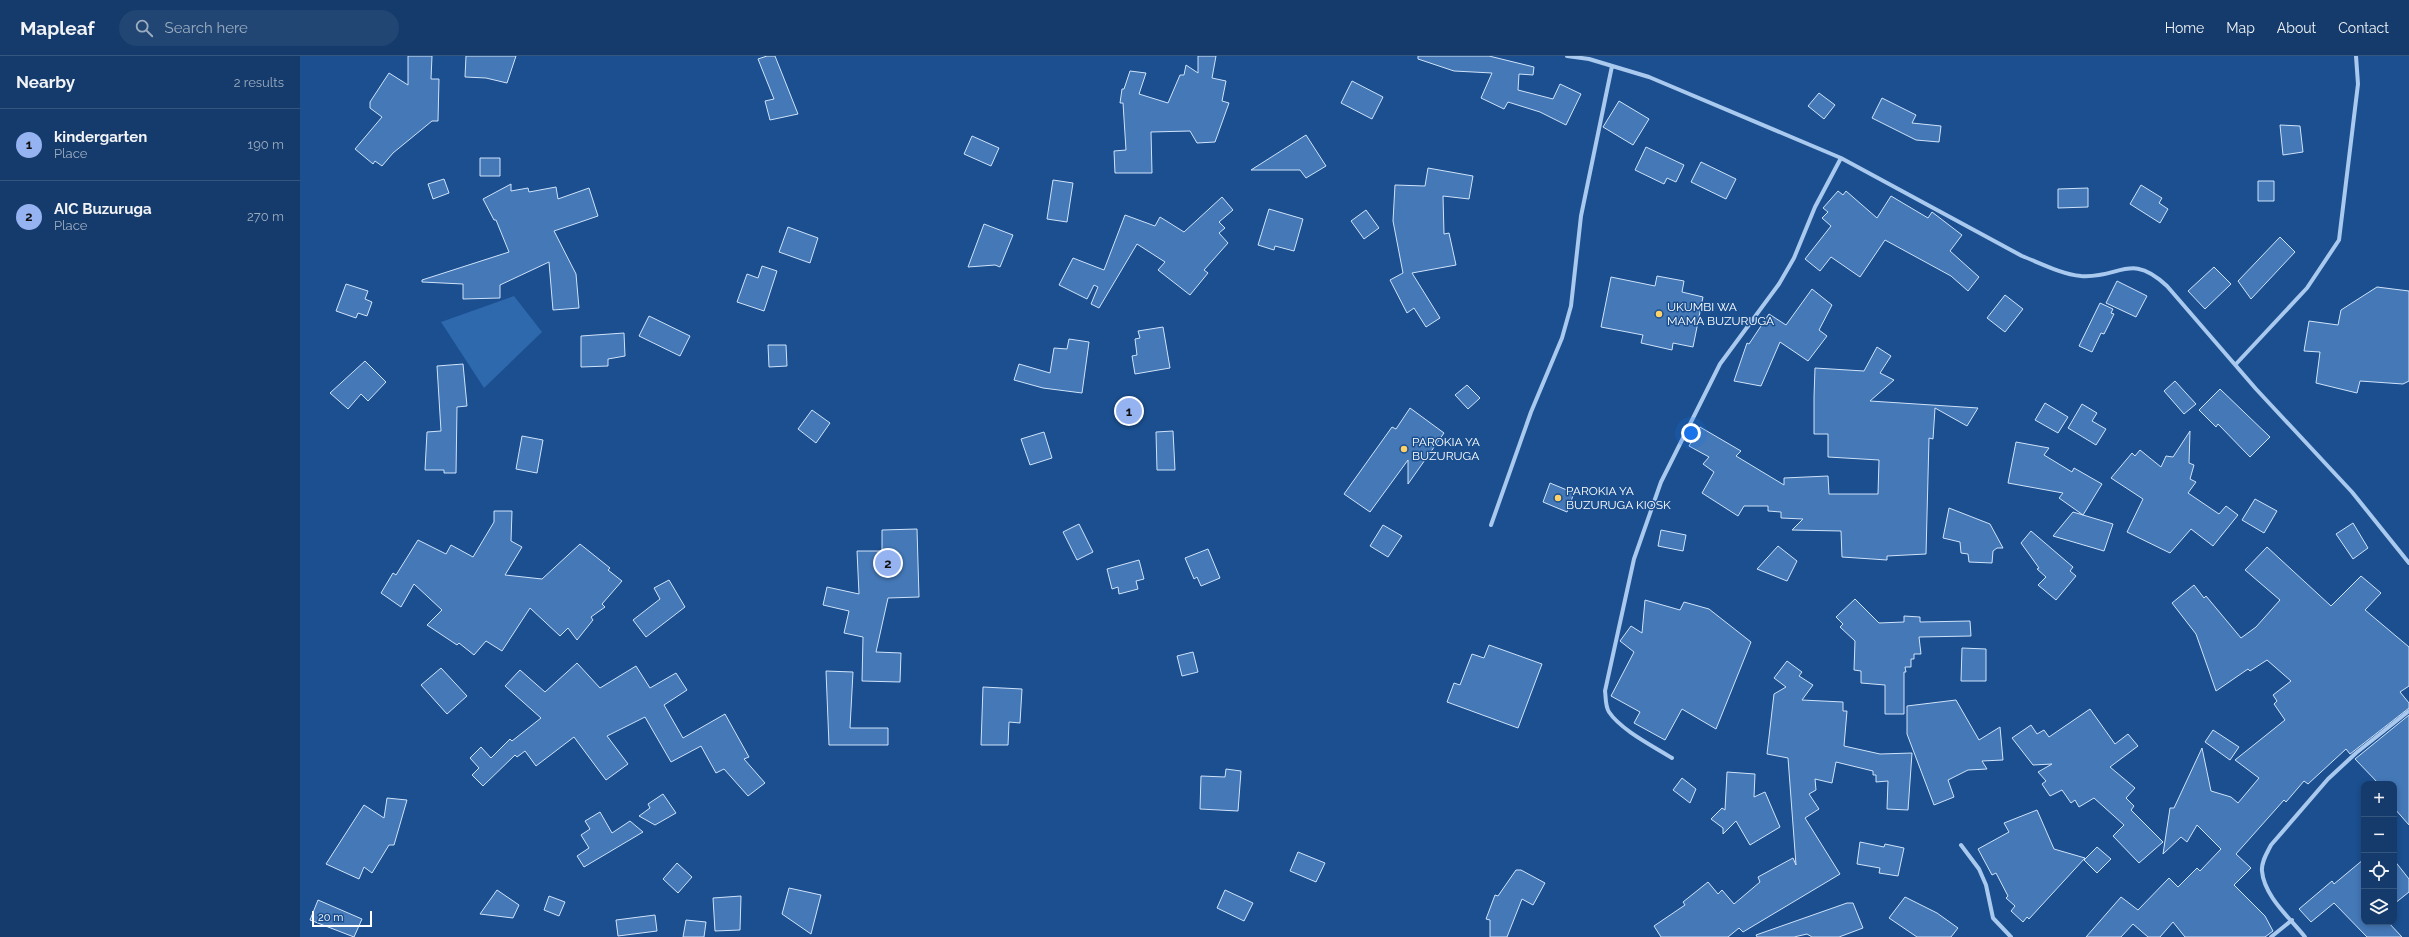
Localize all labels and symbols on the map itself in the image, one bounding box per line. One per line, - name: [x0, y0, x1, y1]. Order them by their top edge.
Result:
- place label: UKUMBI WA MAMA BUZURUGA: [1667, 300, 1774, 328]
- marker: UKUMBI WA MAMA BUZURUGA: [1654, 309, 1664, 319]
- pin: 1: [1116, 396, 1142, 426]
- your location: [1681, 423, 1701, 443]
- place label: PAROKIA YA BUZURUGA: [1412, 435, 1480, 463]
- marker: PAROKIA YA BUZURUGA: [1399, 444, 1409, 454]
- place label: PAROKIA YA BUZURUGA KIOSK: [1566, 484, 1671, 512]
- marker: PAROKIA YA BUZURUGA KIOSK: [1553, 493, 1563, 503]
- pin: 2: [875, 548, 901, 578]
- scale bar: [312, 909, 372, 928]

